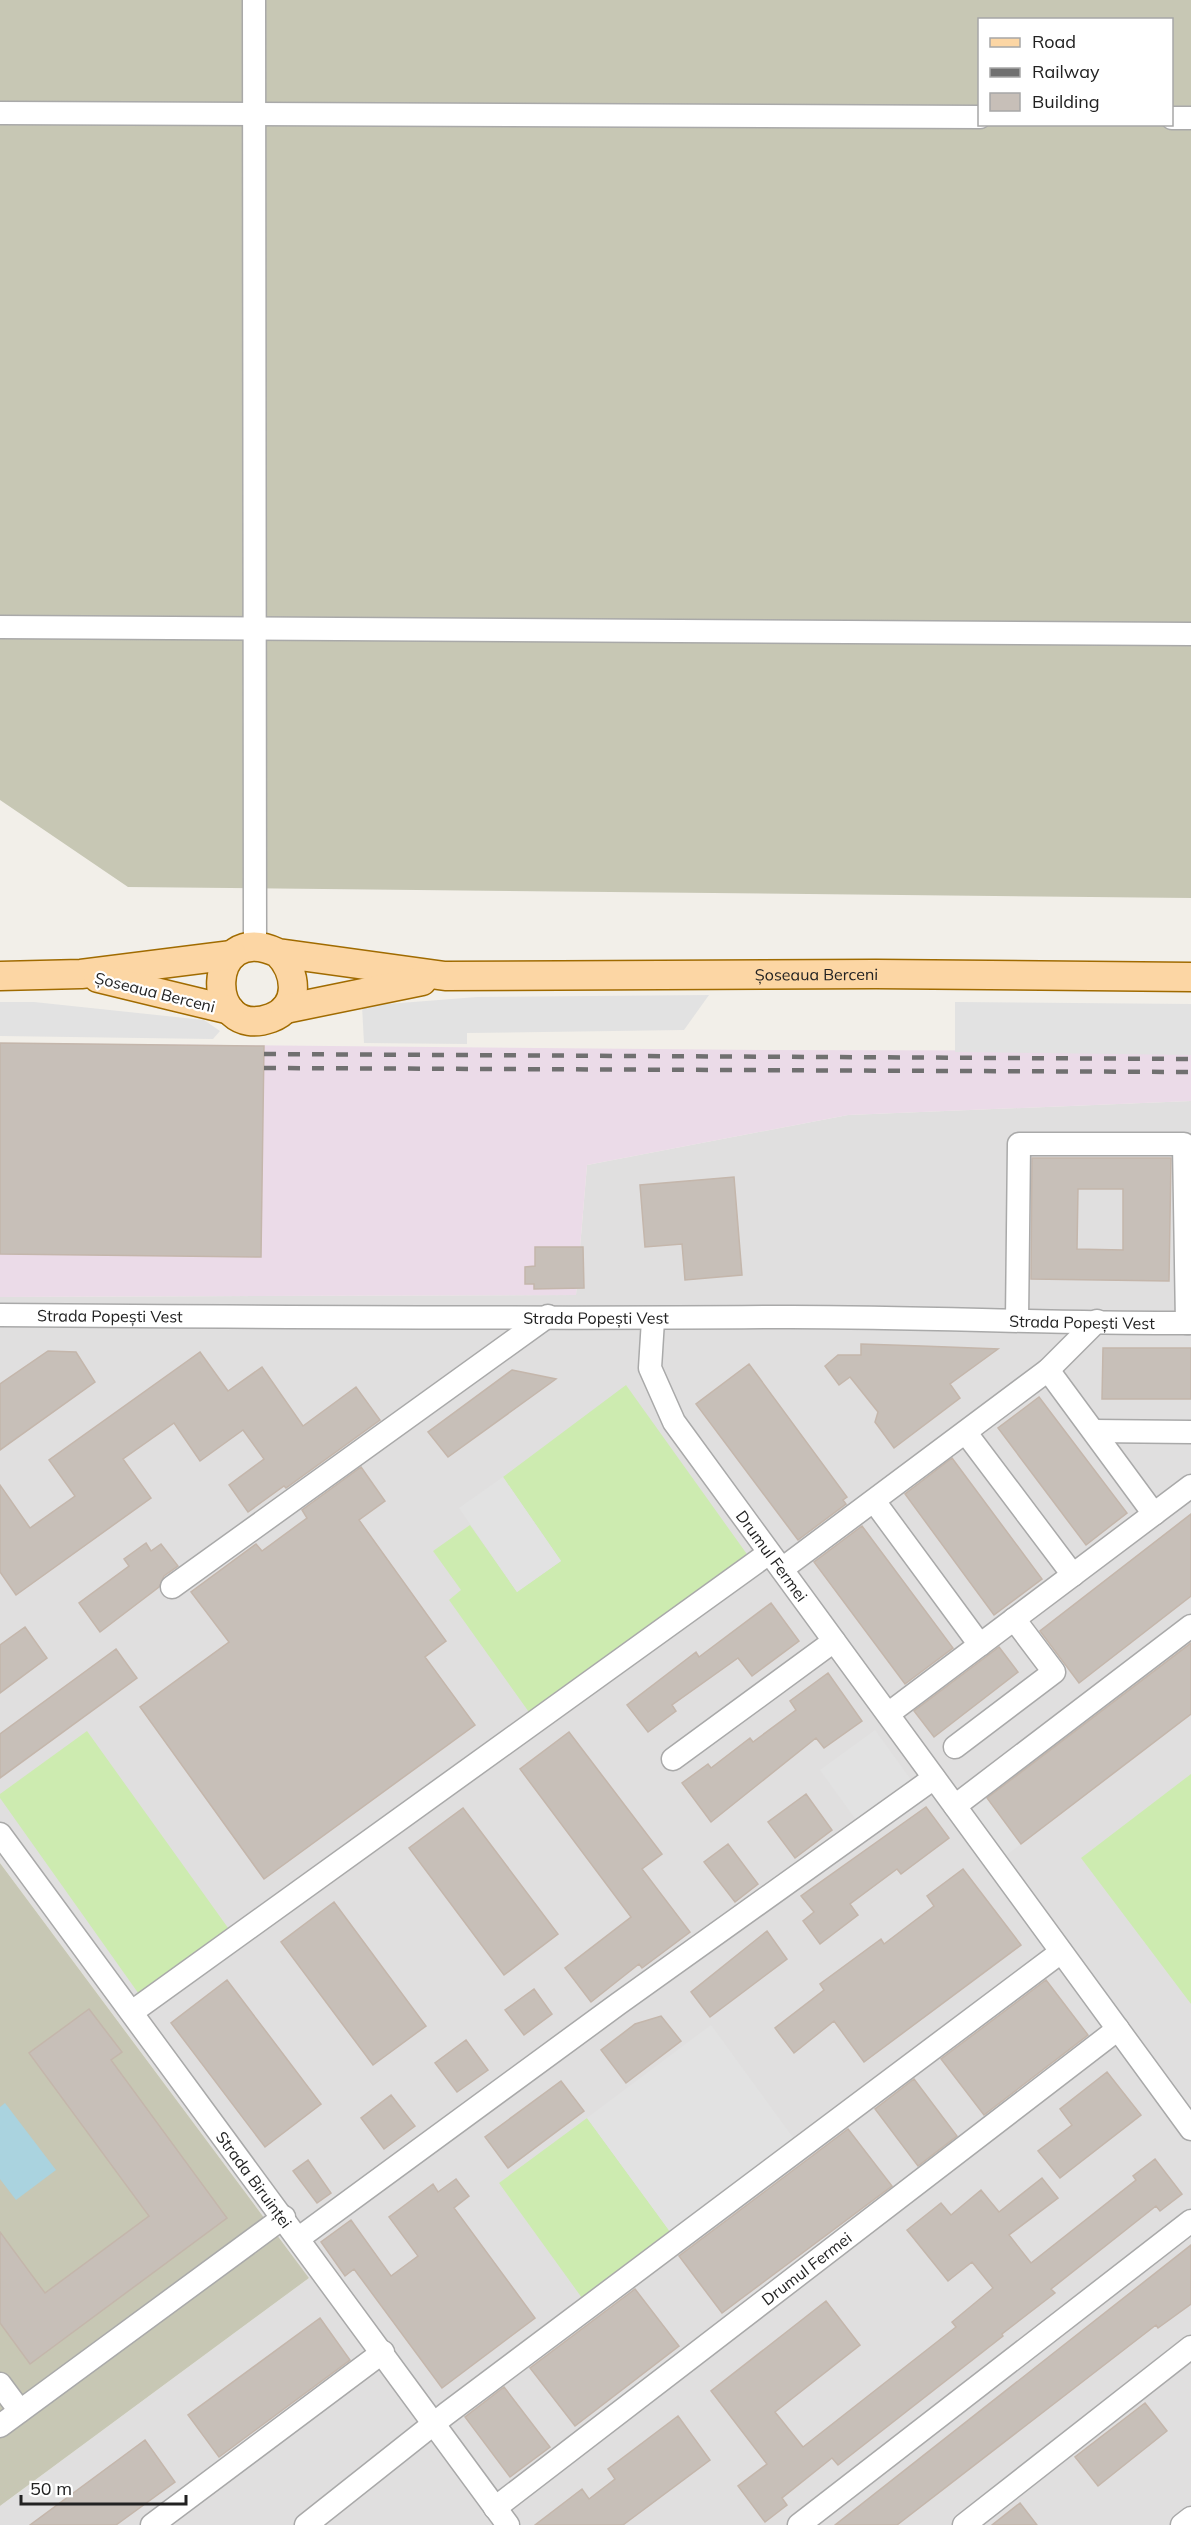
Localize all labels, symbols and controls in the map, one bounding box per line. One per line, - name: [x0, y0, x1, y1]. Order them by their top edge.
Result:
- legend: [978, 18, 1173, 126]
- text: Road: [1032, 30, 1076, 53]
- text: Railway: [1032, 60, 1100, 83]
- text: Building: [1032, 90, 1100, 113]
- street label: Șoseaua Berceni: [755, 964, 878, 985]
- street label: Șoseaua Berceni: [93, 967, 217, 1017]
- street label: Strada Popești Vest: [37, 1305, 183, 1326]
- street label: Strada Popești Vest: [523, 1308, 669, 1328]
- street label: Strada Popești Vest: [1009, 1311, 1155, 1333]
- street label: Drumul Fermei: [732, 1506, 812, 1605]
- street label: Strada Biruinței: [212, 2127, 296, 2232]
- street label: Drumul Fermei: [758, 2228, 856, 2309]
- scale bar: [21, 2468, 186, 2506]
- text: 50 m: [30, 2477, 72, 2500]

